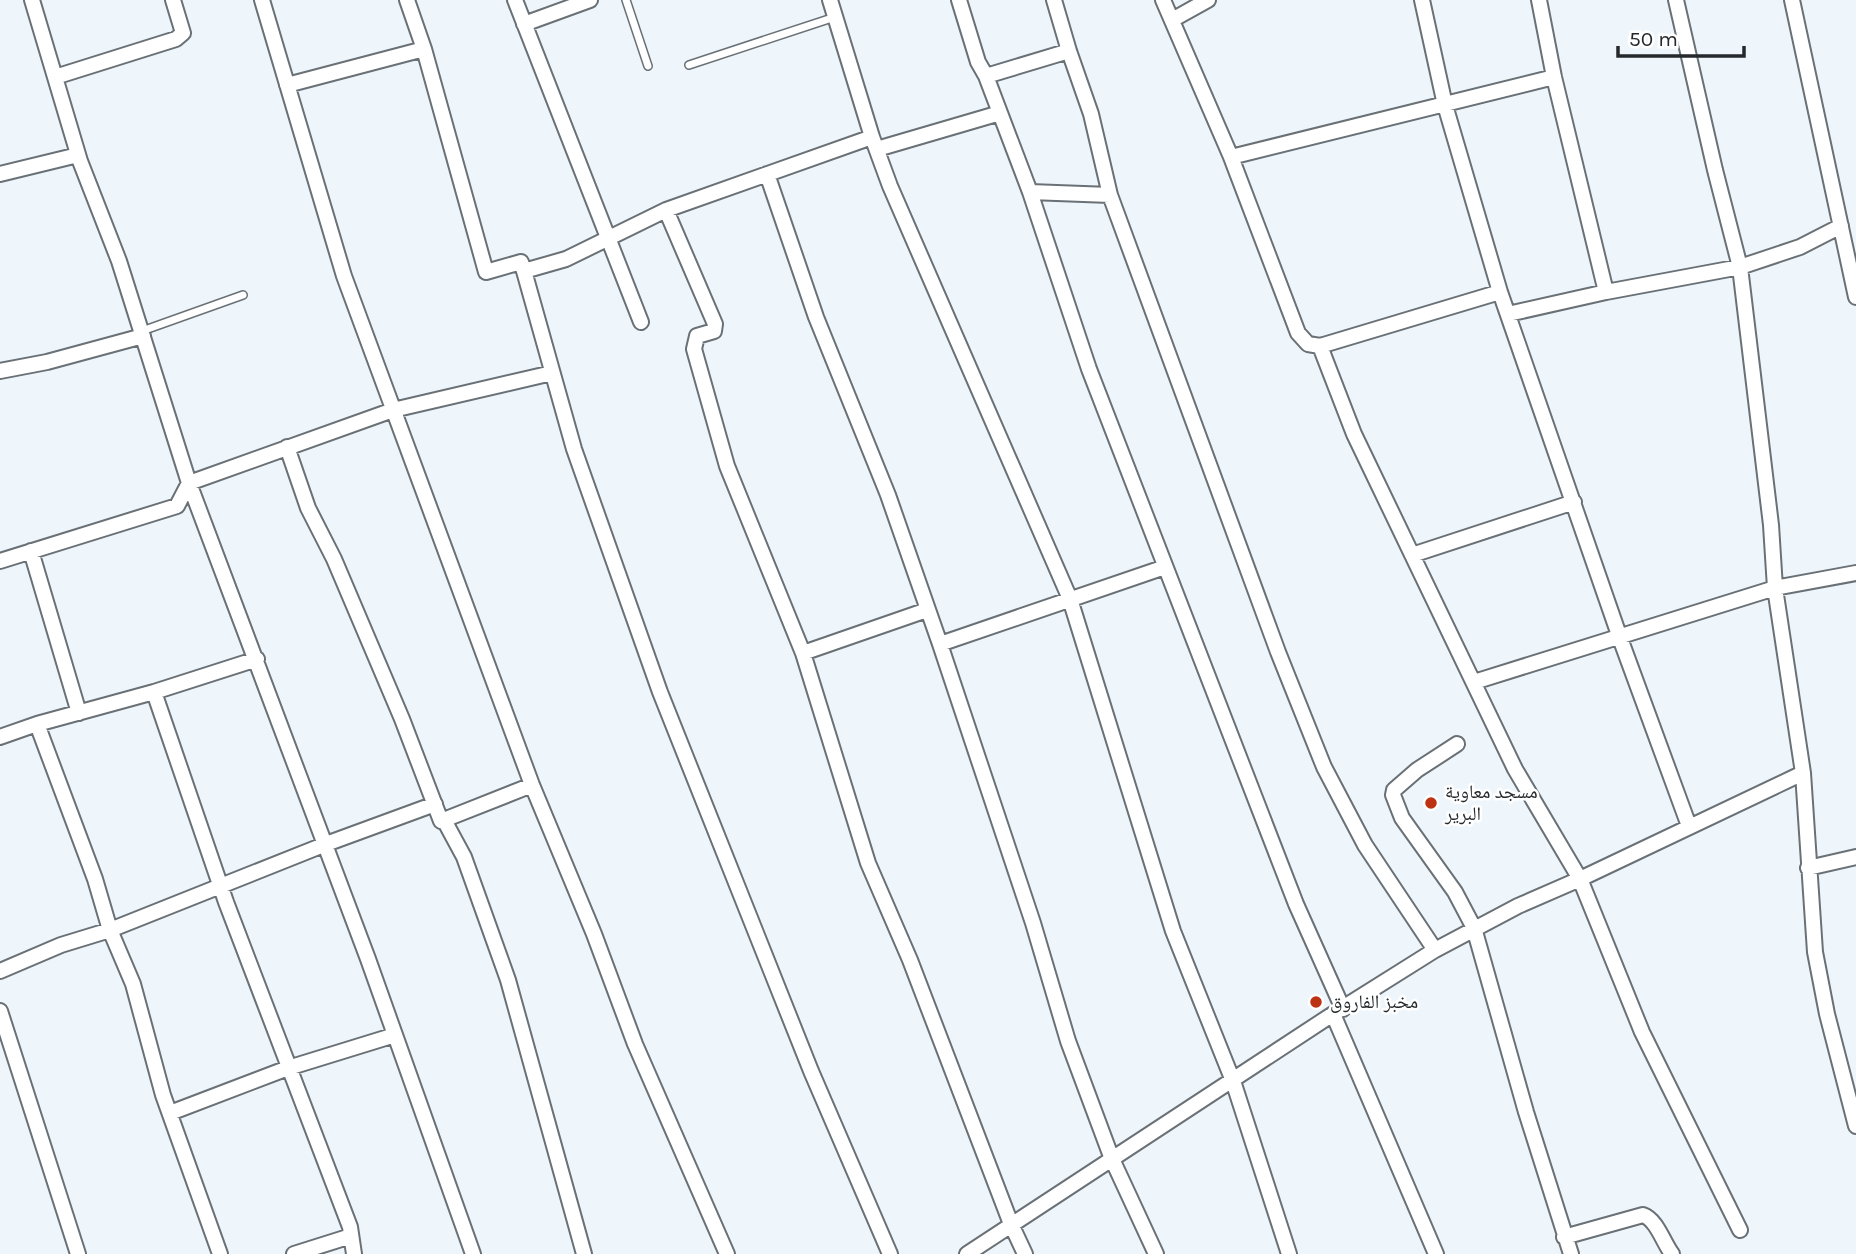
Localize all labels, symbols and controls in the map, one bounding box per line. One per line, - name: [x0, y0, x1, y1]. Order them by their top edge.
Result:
- scale bar: [1618, 14, 1744, 58]
- text: 50 m: [1629, 27, 1678, 51]
- place label: مسجد معاوية البرير: [1444, 781, 1538, 825]
- marker: مسجد معاوية البرير: [1423, 795, 1439, 811]
- place label: مخبز الفاروق: [1330, 991, 1418, 1013]
- marker: مخبز الفاروق: [1308, 994, 1324, 1010]

